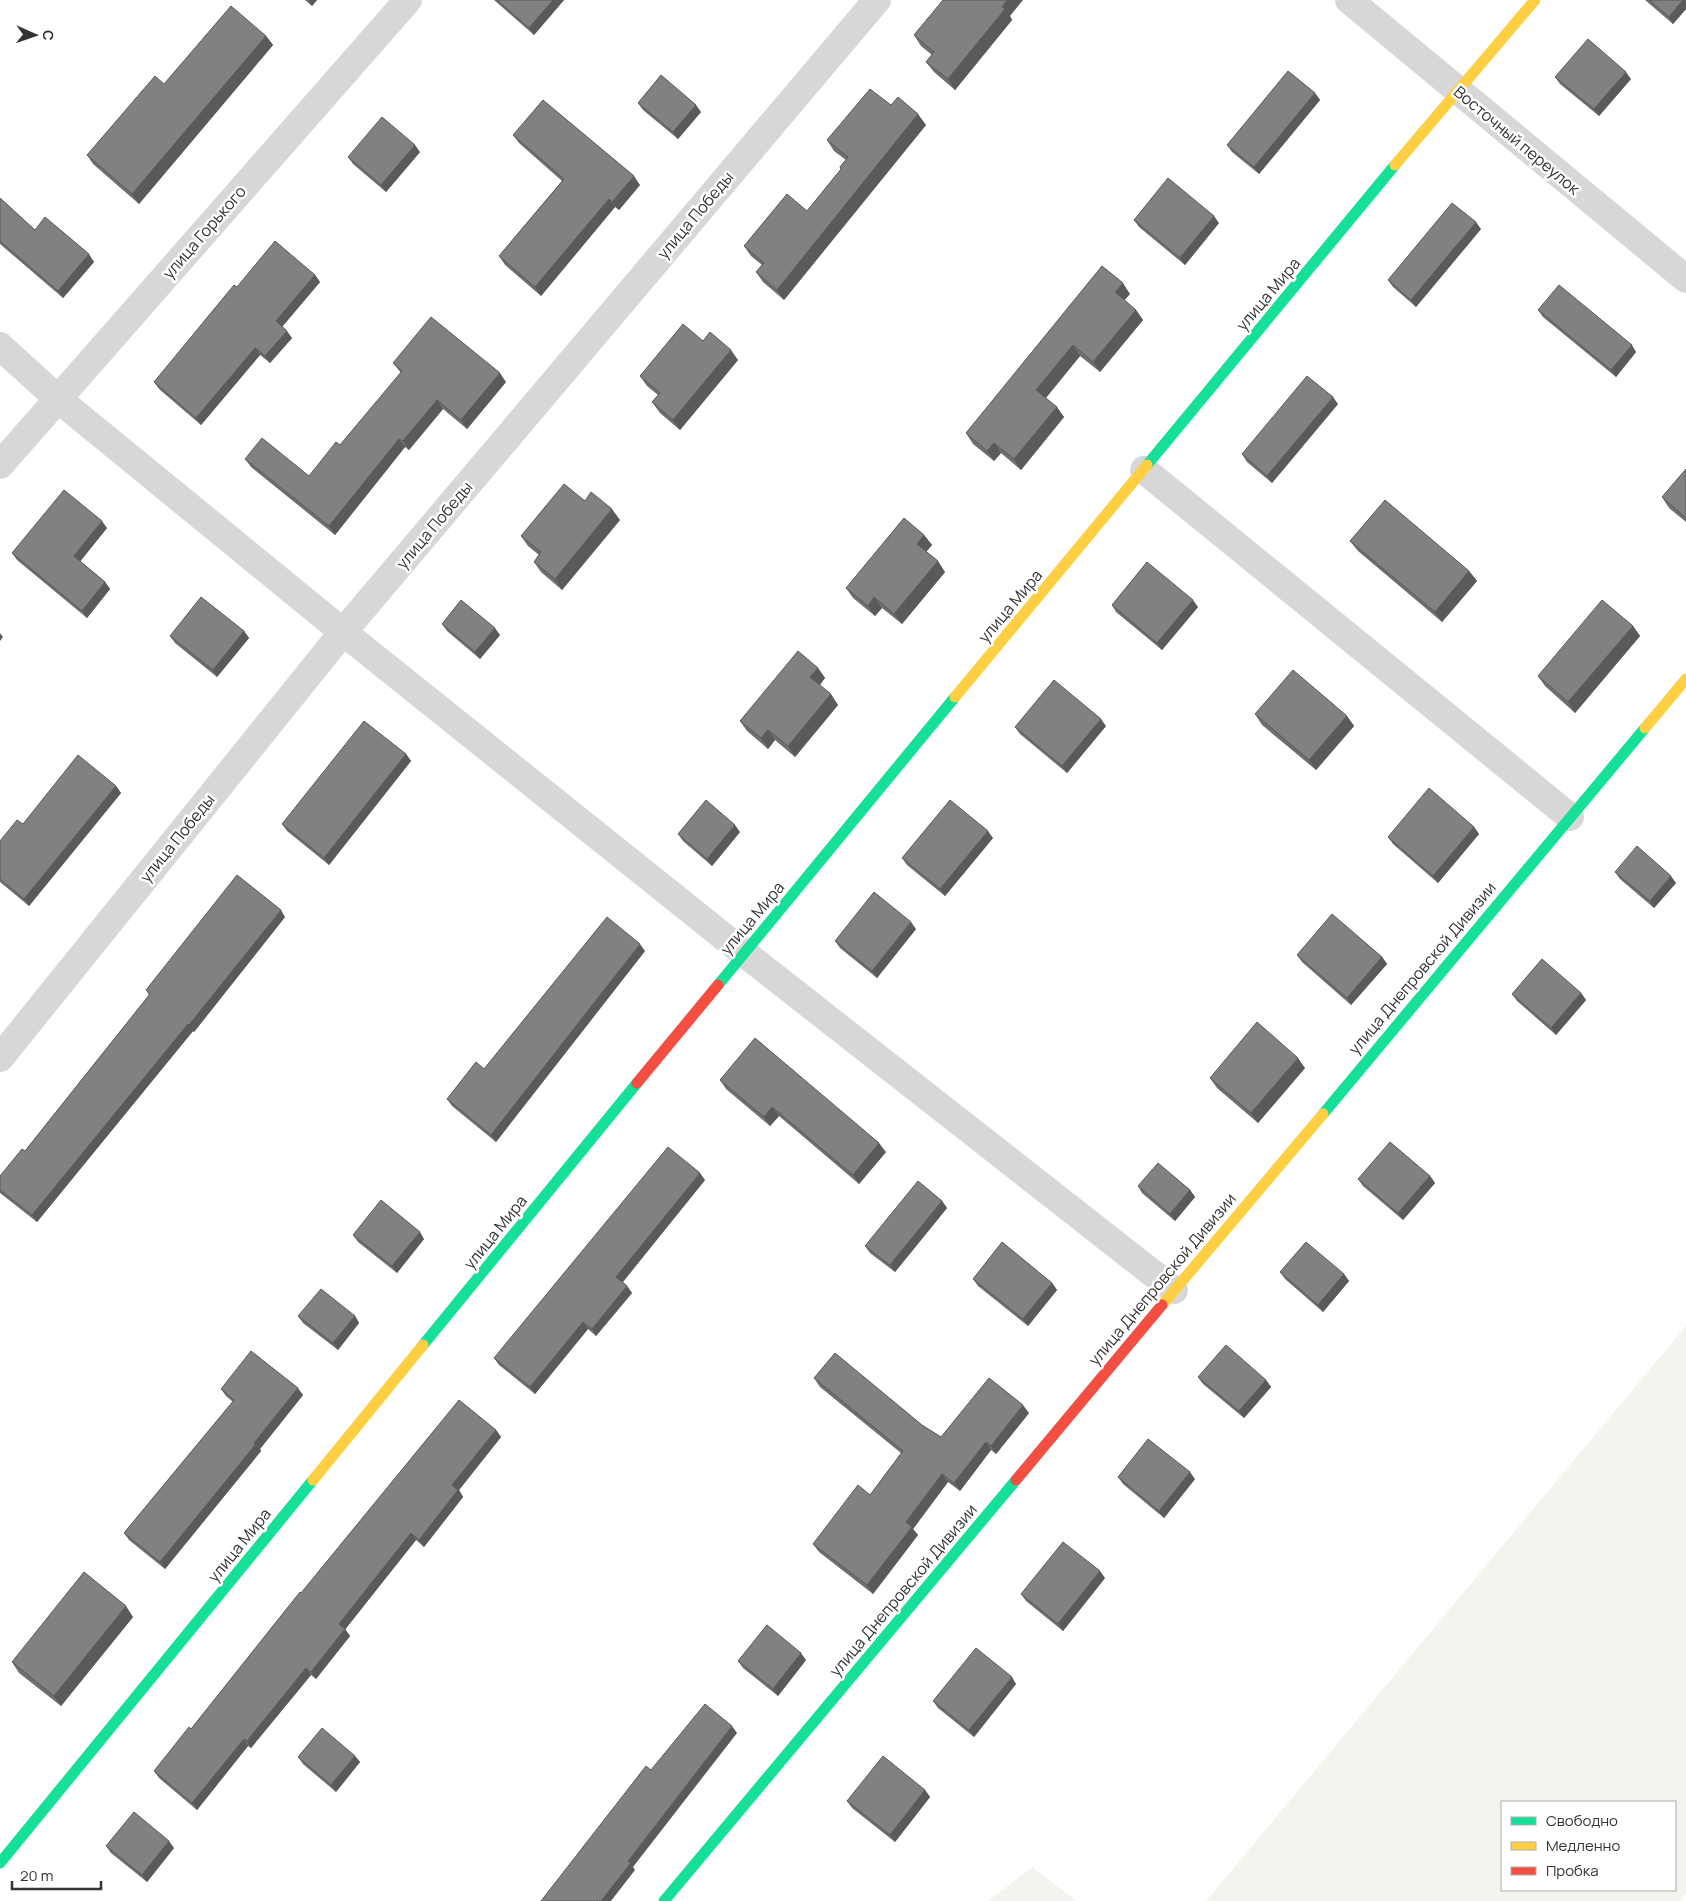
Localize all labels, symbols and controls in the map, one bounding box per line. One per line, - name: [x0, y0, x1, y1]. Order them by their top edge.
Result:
- north arrow: [10, 10, 60, 60]
- text: С: [39, 30, 58, 41]
- street label: Восточный переулок: [1449, 81, 1586, 200]
- street label: улица Победы: [652, 167, 738, 263]
- street label: улица Горького: [157, 181, 251, 283]
- street label: улица Мира: [1231, 253, 1305, 335]
- street label: улица Победы: [391, 477, 477, 573]
- street label: улица Мира: [973, 565, 1047, 647]
- street label: улица Победы: [134, 789, 220, 887]
- street label: улица Мира: [715, 877, 789, 959]
- street label: улица Днепровской Дивизии: [1343, 877, 1501, 1059]
- street label: улица Днепровской Дивизии: [1083, 1188, 1241, 1370]
- street label: улица Мира: [458, 1190, 532, 1274]
- street label: улица Днепровской Дивизии: [824, 1499, 982, 1681]
- street label: улица Мира: [202, 1503, 276, 1587]
- legend: [1501, 1801, 1676, 1891]
- text: Свободно: [1546, 1810, 1618, 1831]
- text: Медленно: [1546, 1835, 1620, 1856]
- scale bar: [12, 1858, 101, 1890]
- text: Пробка: [1546, 1860, 1599, 1881]
- text: 20 m: [20, 1865, 53, 1886]

